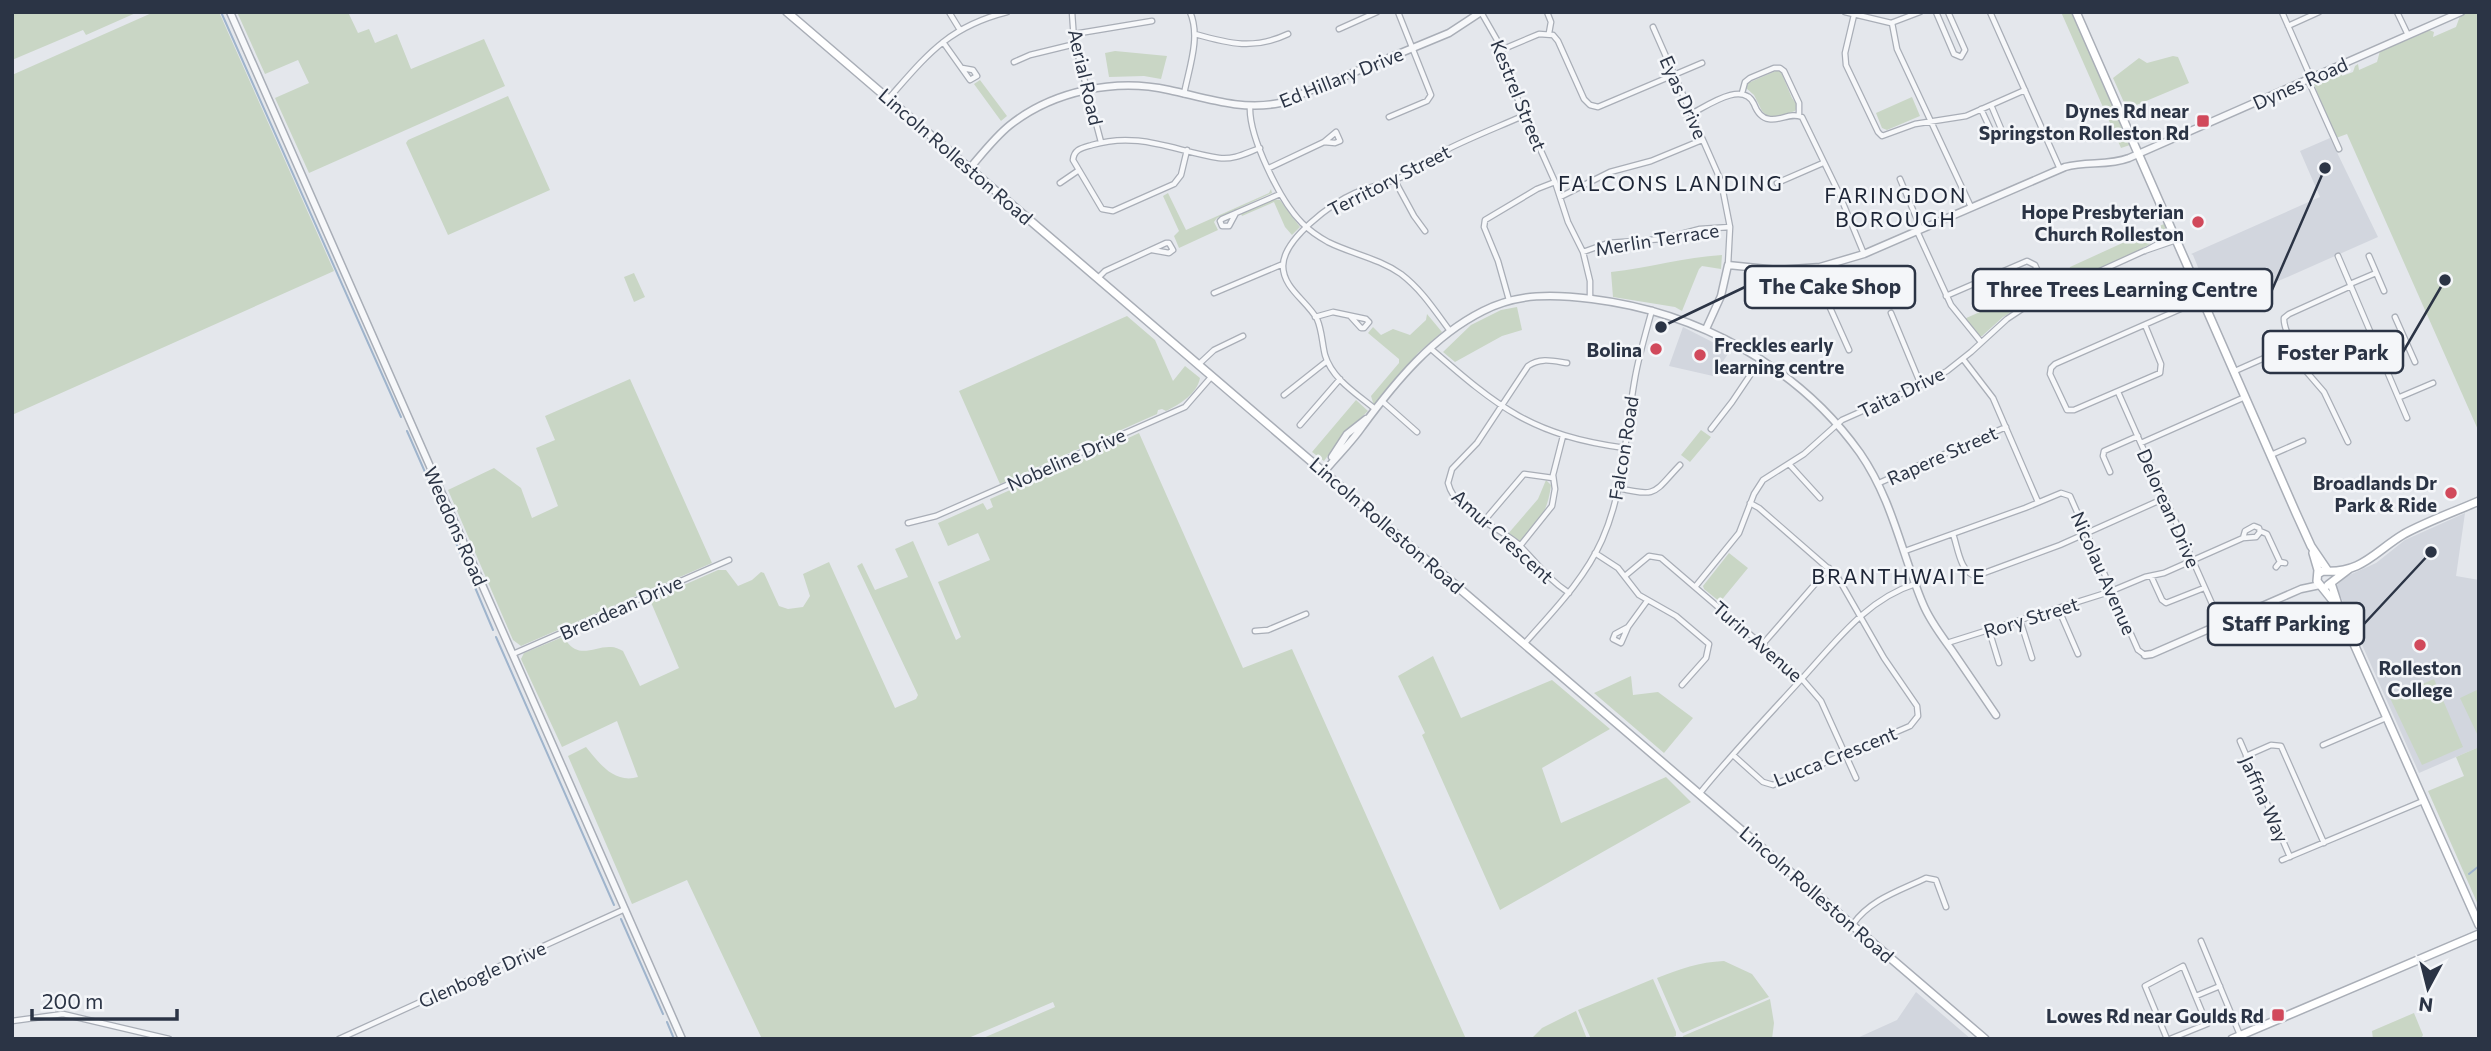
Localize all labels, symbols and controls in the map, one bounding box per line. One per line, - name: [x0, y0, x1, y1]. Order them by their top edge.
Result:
- street label: Aerial Road: [1064, 27, 1108, 127]
- street label: Kestrel Street: [1486, 36, 1552, 154]
- street label: Ed Hillary Drive: [1276, 42, 1406, 112]
- street label: Eyas Drive: [1655, 52, 1713, 142]
- street label: Dynes Road: [2249, 52, 2351, 114]
- street label: Lincoln Rolleston Road: [874, 83, 1038, 229]
- place label: Dynes Rd near Springston Rolleston Rd: [1979, 99, 2189, 144]
- marker: Dynes Rd near Springston Rolleston Rd: [2195, 113, 2211, 129]
- street label: Territory Street: [1324, 139, 1454, 221]
- district label: FALCONS LANDING: [1558, 170, 1784, 195]
- district label: FARINGDON BOROUGH: [1824, 182, 1968, 231]
- place label: Hope Presbyterian Church Rolleston: [2021, 200, 2184, 245]
- marker: Hope Presbyterian Church Rolleston: [2190, 214, 2206, 230]
- street label: Merlin Terrace: [1593, 218, 1721, 260]
- callout: The Cake Shop: [1745, 266, 1915, 308]
- callout: Three Trees Learning Centre: [1973, 269, 2272, 311]
- text: The Cake Shop: [1759, 273, 1901, 298]
- text: Three Trees Learning Centre: [1986, 276, 2258, 301]
- callout: Foster Park: [2263, 331, 2403, 373]
- place label: Freckles early learning centre: [1714, 333, 1844, 378]
- place label: Bolina: [1587, 338, 1642, 361]
- text: Foster Park: [2277, 339, 2389, 364]
- marker: Bolina: [1648, 341, 1664, 357]
- marker: Freckles early learning centre: [1692, 347, 1708, 363]
- street label: Taita Drive: [1854, 361, 1948, 423]
- street label: Falcon Road: [1603, 394, 1643, 502]
- street label: Rapere Street: [1883, 420, 2001, 490]
- street label: Nobeline Drive: [1003, 423, 1129, 495]
- street label: Delorean Drive: [2132, 445, 2206, 571]
- street label: Lincoln Rolleston Road: [1305, 452, 1469, 598]
- street label: Weedons Road: [419, 463, 493, 589]
- place label: Broadlands Dr Park & Ride: [2313, 471, 2437, 516]
- street label: Amur Crescent: [1448, 484, 1559, 588]
- marker: Broadlands Dr Park & Ride: [2443, 485, 2459, 501]
- street label: Nicolau Avenue: [2067, 508, 2141, 638]
- district label: BRANTHWAITE: [1811, 563, 1987, 588]
- street label: Brendean Drive: [556, 570, 686, 644]
- street label: Rory Street: [1981, 592, 2082, 642]
- street label: Turin Avenue: [1708, 596, 1808, 686]
- callout: Staff Parking: [2208, 603, 2364, 645]
- text: Staff Parking: [2222, 610, 2350, 635]
- marker: Rolleston College: [2412, 637, 2428, 653]
- place label: Rolleston College: [2378, 656, 2462, 701]
- street label: Lucca Crescent: [1770, 721, 1900, 791]
- street label: Jaffna Way: [2236, 752, 2294, 846]
- street label: Lincoln Rolleston Road: [1735, 821, 1899, 967]
- street label: Glenbogle Drive: [415, 936, 549, 1012]
- north arrow: [2393, 953, 2463, 1023]
- scale bar: [32, 978, 177, 1022]
- text: 200 m: [42, 988, 103, 1013]
- text: N: [2417, 993, 2434, 1018]
- place label: Lowes Rd near Goulds Rd: [2046, 1004, 2264, 1027]
- marker: Lowes Rd near Goulds Rd: [2270, 1007, 2286, 1023]

